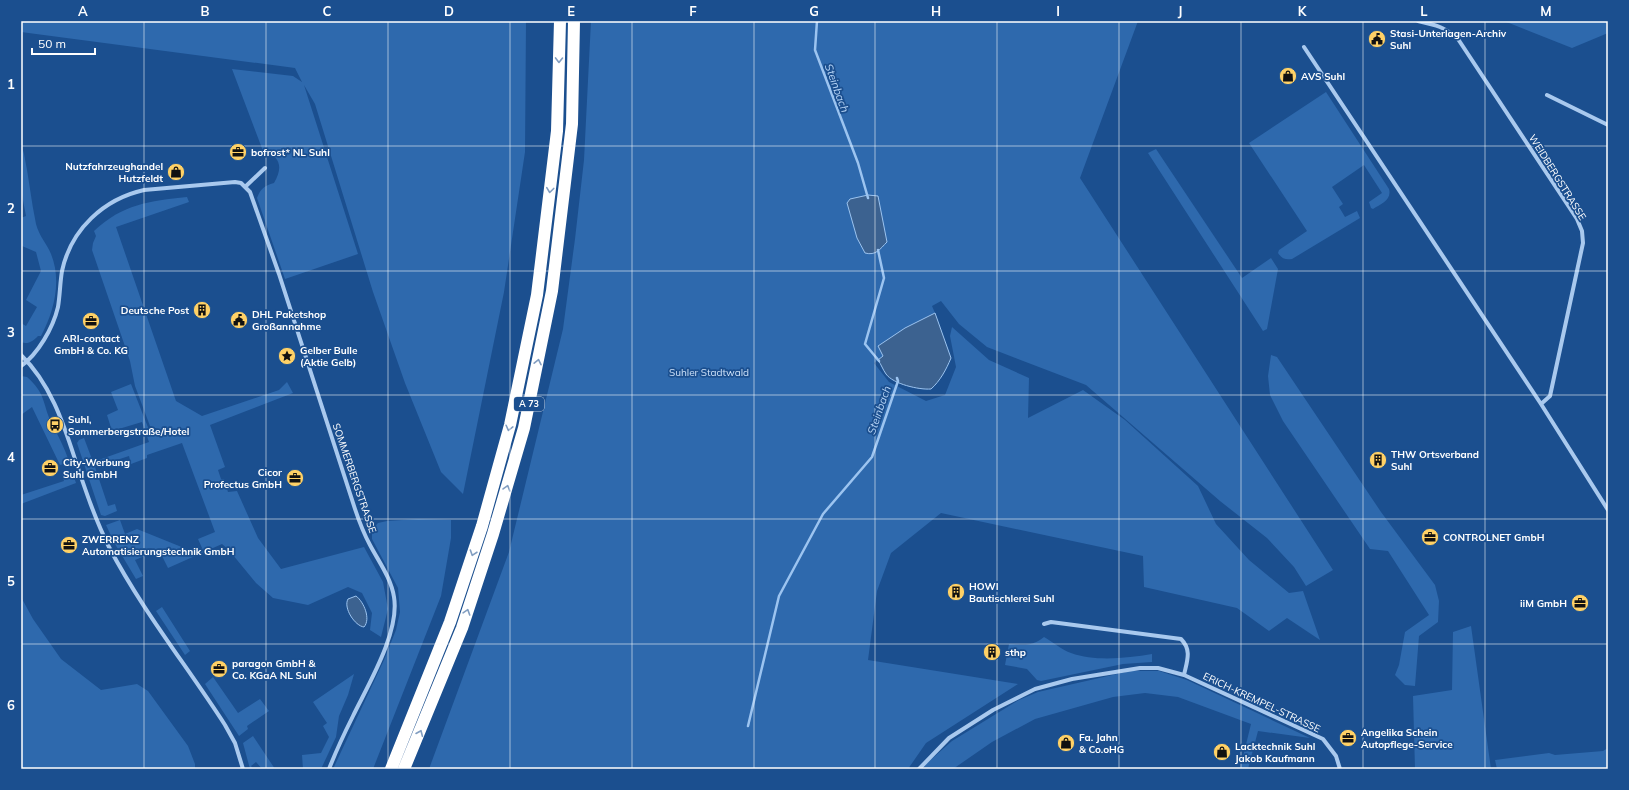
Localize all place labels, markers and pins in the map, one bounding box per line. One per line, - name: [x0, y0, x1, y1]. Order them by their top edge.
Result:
- place label: Stasi-Unterlagen-Archiv Suhl: [1390, 27, 1507, 52]
- public building icon: Stasi-Unterlagen-Archiv Suhl: [1367, 29, 1387, 49]
- shop icon: AVS Suhl: [1278, 66, 1298, 86]
- place label: AVS Suhl: [1301, 70, 1345, 83]
- office icon: bofrost* NL Suhl: [228, 142, 248, 162]
- place label: bofrost* NL Suhl: [251, 146, 330, 159]
- place label: Nutzfahrzeughandel Hutzfeldt: [65, 160, 163, 185]
- shop icon: Nutzfahrzeughandel Hutzfeldt: [166, 162, 186, 182]
- building icon: Deutsche Post: [192, 300, 212, 320]
- place label: Deutsche Post: [121, 304, 189, 317]
- place label: DHL Paketshop Großannahme: [252, 308, 326, 333]
- public building icon: DHL Paketshop Großannahme: [229, 310, 249, 330]
- office icon: ARI-contact GmbH & Co. KG: [81, 311, 101, 331]
- place label: ARI-contact GmbH & Co. KG: [54, 332, 128, 357]
- place label: Gelber Bulle (Aktie Gelb): [300, 344, 358, 369]
- place icon: Gelber Bulle (Aktie Gelb): [277, 346, 297, 366]
- place label: Suhl, Sommerbergstraße/Hotel: [68, 413, 189, 438]
- bus stop icon: Suhl, Sommerbergstraße/Hotel: [45, 415, 65, 435]
- place label: THW Ortsverband Suhl: [1391, 448, 1479, 473]
- building icon: THW Ortsverband Suhl: [1368, 450, 1388, 470]
- place label: City-Werbung Suhl GmbH: [63, 456, 130, 481]
- office icon: City-Werbung Suhl GmbH: [40, 458, 60, 478]
- place label: Cicor Profectus GmbH: [204, 466, 282, 491]
- office icon: Cicor Profectus GmbH: [285, 468, 305, 488]
- office icon: CONTROLNET GmbH: [1420, 527, 1440, 547]
- place label: CONTROLNET GmbH: [1443, 531, 1544, 544]
- place label: ZWERRENZ Automatisierungstechnik GmbH: [82, 533, 234, 558]
- office icon: ZWERRENZ Automatisierungstechnik GmbH: [59, 535, 79, 555]
- place label: HOWI Bautischlerei Suhl: [969, 580, 1054, 605]
- building icon: HOWI Bautischlerei Suhl: [946, 582, 966, 602]
- office icon: iiM GmbH: [1570, 593, 1590, 613]
- place label: iiM GmbH: [1520, 597, 1567, 610]
- building icon: sthp: [982, 642, 1002, 662]
- place label: sthp: [1005, 646, 1026, 659]
- place label: paragon GmbH & Co. KGaA NL Suhl: [232, 657, 317, 682]
- office icon: paragon GmbH & Co. KGaA NL Suhl: [209, 659, 229, 679]
- place label: Angelika Schein Autopflege-Service: [1361, 726, 1453, 751]
- office icon: Angelika Schein Autopflege-Service: [1338, 728, 1358, 748]
- place label: Fa. Jahn & Co.oHG: [1079, 731, 1124, 756]
- shop icon: Fa. Jahn & Co.oHG: [1056, 733, 1076, 753]
- place label: Lacktechnik Suhl Jakob Kaufmann: [1235, 740, 1315, 765]
- shop icon: Lacktechnik Suhl Jakob Kaufmann: [1212, 742, 1232, 762]

